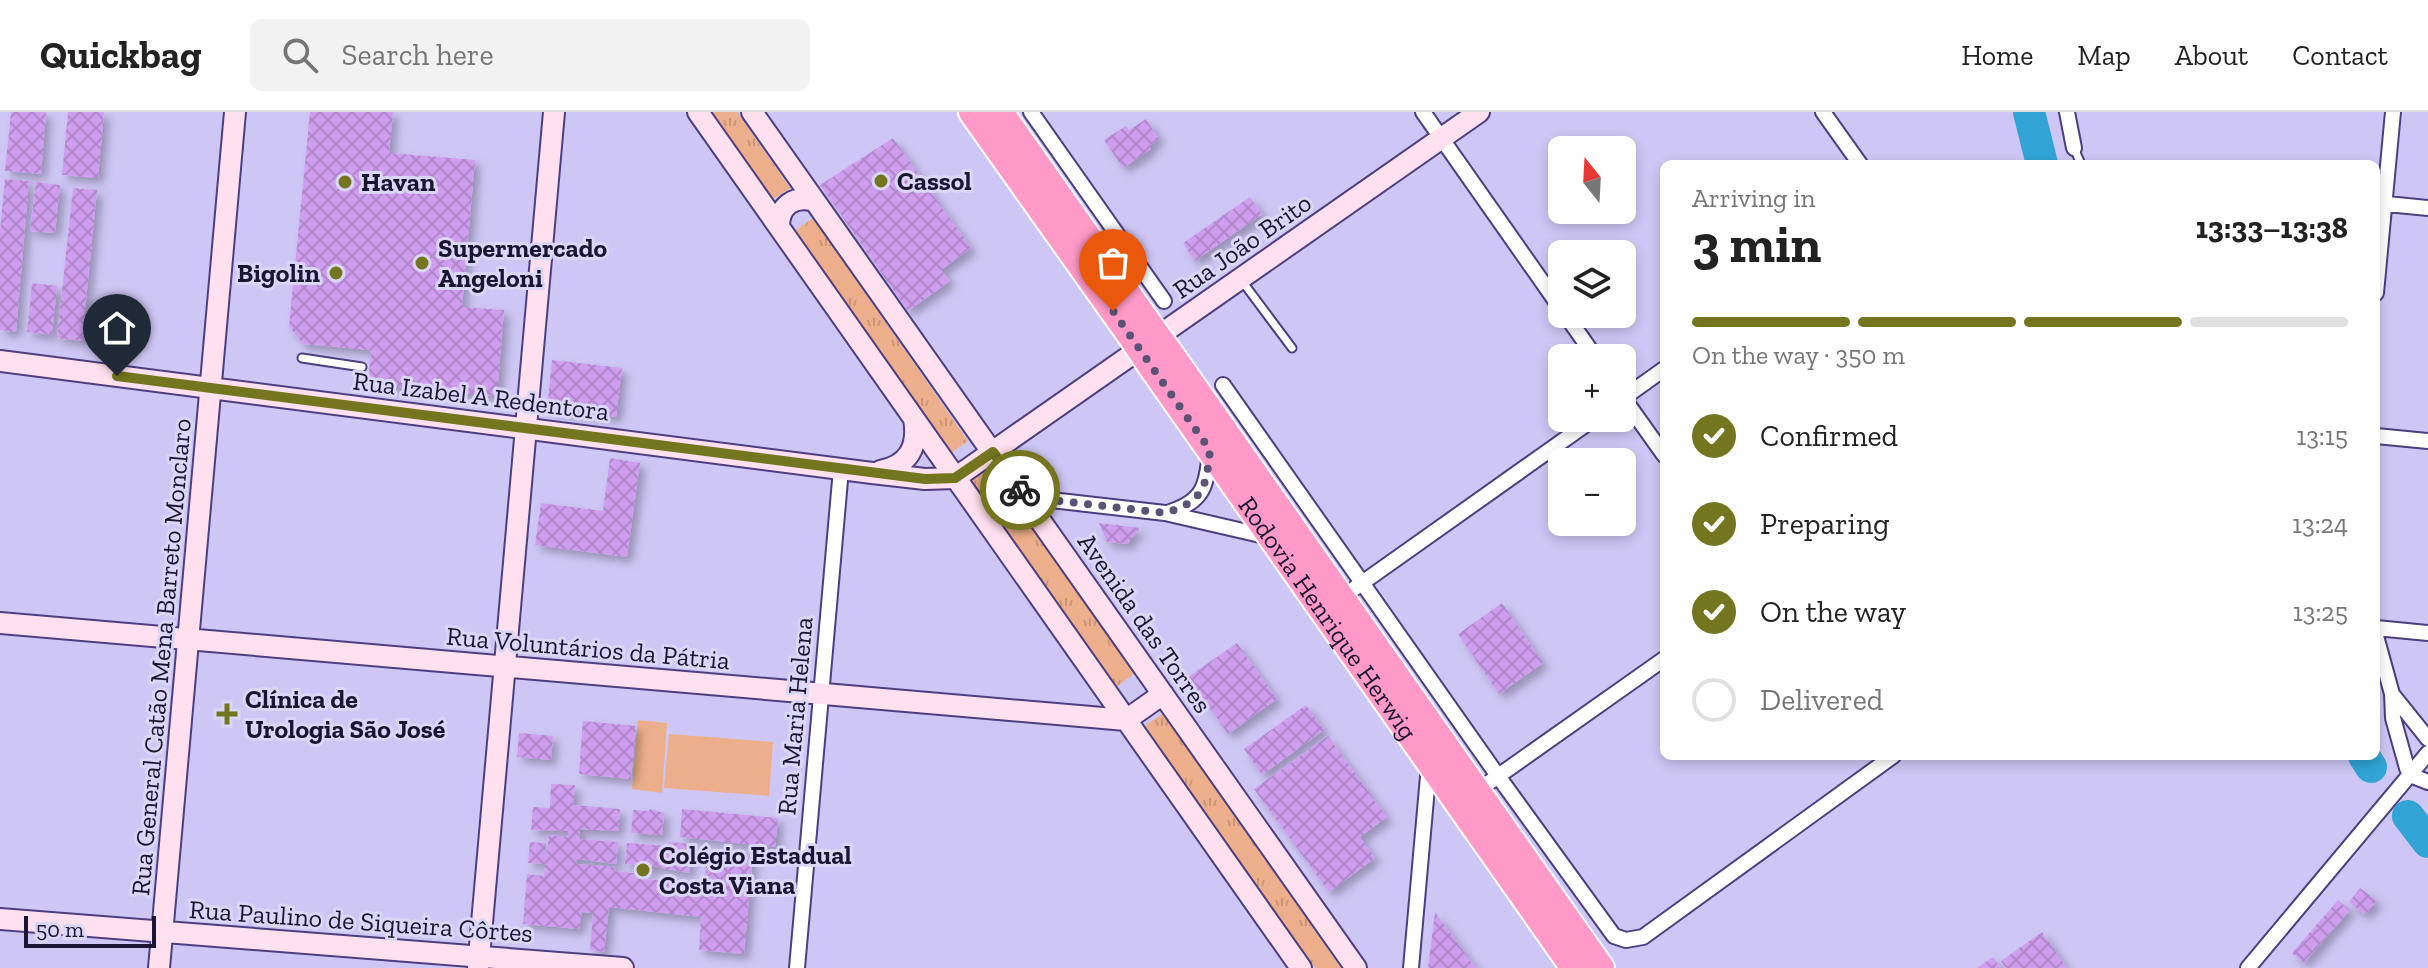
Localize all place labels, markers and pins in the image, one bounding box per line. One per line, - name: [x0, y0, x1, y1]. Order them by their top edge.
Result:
- place label: Cassol: [897, 165, 972, 197]
- place label: Havan: [361, 166, 436, 198]
- marker: Cassol: [872, 172, 890, 190]
- marker: Havan: [336, 173, 354, 191]
- pin: [1079, 229, 1147, 311]
- place label: Supermercado Angeloni: [438, 232, 608, 294]
- marker: Supermercado Angeloni: [413, 254, 431, 272]
- place label: Bigolin: [237, 257, 321, 289]
- marker: Bigolin: [327, 264, 345, 282]
- pin: [83, 294, 151, 376]
- place label: Clínica de Urologia São José: [245, 683, 446, 745]
- marker: Clínica de Urologia São José: [216, 703, 238, 725]
- place label: Colégio Estadual Costa Viana: [659, 839, 852, 901]
- marker: Colégio Estadual Costa Viana: [634, 861, 652, 879]

